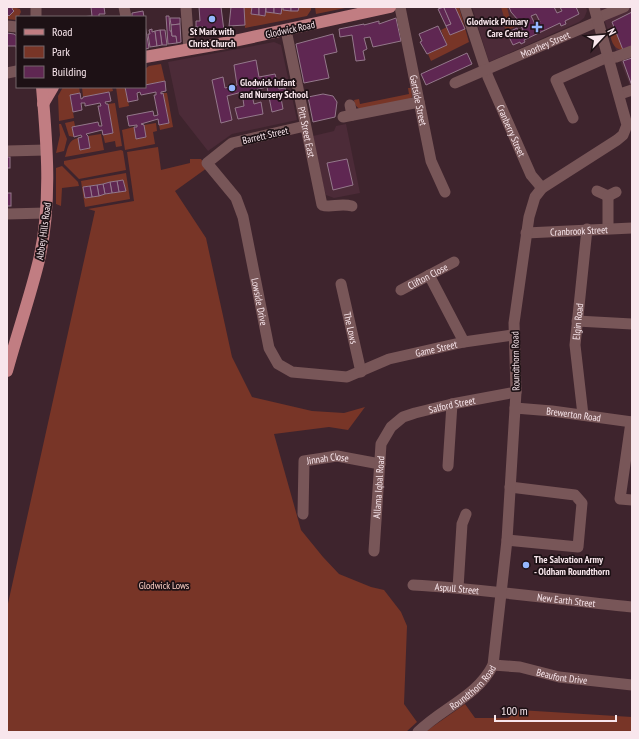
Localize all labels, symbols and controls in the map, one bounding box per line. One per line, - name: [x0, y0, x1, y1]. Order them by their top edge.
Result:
- marker: St Mark with Christ Church: [207, 14, 217, 24]
- place label: Glodwick Primary Care Centre: [467, 15, 529, 40]
- legend: [16, 16, 146, 88]
- north arrow: [583, 16, 623, 56]
- street label: Glodwick Road: [264, 18, 316, 41]
- marker: Glodwick Primary Care Centre: [531, 21, 543, 33]
- text: Road: [52, 24, 72, 39]
- place label: St Mark with Christ Church: [188, 25, 236, 50]
- text: N: [604, 26, 620, 37]
- street label: Moorhey Street: [518, 28, 572, 61]
- text: Park: [52, 44, 70, 59]
- text: Building: [52, 64, 87, 79]
- street label: Gartside Street: [407, 74, 430, 127]
- place label: Glodwick Infant and Nursery School: [240, 76, 309, 101]
- marker: Glodwick Infant and Nursery School: [227, 83, 237, 93]
- street label: Cranberry Street: [494, 102, 528, 159]
- street label: Pitt Street East: [295, 105, 318, 159]
- street label: Barrett Street: [241, 124, 290, 147]
- street label: Abbey Hills Road: [33, 202, 54, 261]
- street label: Cranbrook Street: [550, 223, 608, 239]
- street label: Clifton Close: [405, 260, 450, 292]
- street label: Lowside Drive: [248, 277, 270, 327]
- street label: Elgin Road: [570, 303, 586, 341]
- street label: The Lows: [341, 311, 361, 346]
- street label: Roundthorn Road: [508, 331, 523, 391]
- street label: Game Street: [414, 338, 459, 360]
- street label: Salford Street: [427, 394, 477, 416]
- street label: Brewerton Road: [546, 405, 602, 425]
- street label: Jinnah Close: [305, 450, 350, 468]
- street label: Allama Iqbal Road: [370, 455, 387, 519]
- place label: The Salvation Army - Oldham Roundthorn: [534, 553, 610, 578]
- marker: The Salvation Army - Oldham Roundthorn: [521, 560, 531, 570]
- park label: Glodwick Lows: [139, 579, 190, 592]
- street label: Aspull Street: [434, 580, 480, 597]
- street label: New Earth Street: [536, 591, 596, 610]
- street label: Roundthorn Road: [447, 663, 499, 713]
- street label: Beaufont Drive: [535, 665, 588, 687]
- scale bar: [495, 697, 616, 723]
- text: 100 m: [501, 703, 528, 718]

